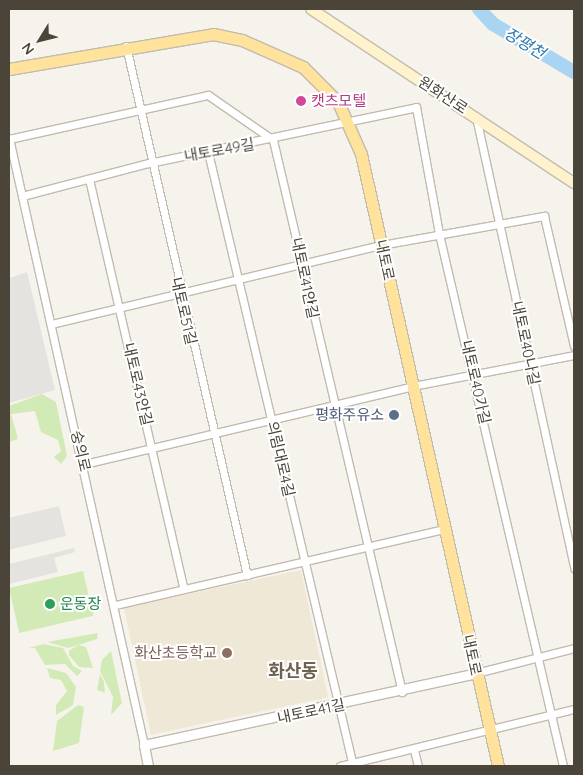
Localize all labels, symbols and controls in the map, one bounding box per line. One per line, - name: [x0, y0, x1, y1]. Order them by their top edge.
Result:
- north arrow: [15, 15, 65, 65]
- water label: 장평천: [501, 23, 549, 63]
- text: N: [18, 39, 38, 58]
- street label: 원화산로: [415, 72, 471, 118]
- place label: 캣츠모텔: [311, 92, 366, 110]
- marker: 캣츠모텔: [295, 95, 307, 107]
- street label: 내토로49길: [182, 135, 256, 165]
- street label: 내토로41안길: [288, 236, 322, 320]
- street label: 내토로: [372, 238, 398, 282]
- street label: 내토로51길: [167, 275, 201, 347]
- street label: 내토로40나길: [508, 299, 544, 387]
- street label: 내토로40가길: [458, 338, 494, 426]
- street label: 내토로43안길: [120, 341, 156, 427]
- place label: 평화주유소: [315, 406, 384, 424]
- marker: 평화주유소: [388, 409, 400, 421]
- street label: 의림대로4길: [264, 420, 298, 498]
- street label: 숭의로: [68, 429, 94, 473]
- place label: 운동장: [60, 595, 101, 613]
- marker: 운동장: [44, 598, 56, 610]
- street label: 내토로: [459, 633, 485, 677]
- place label: 화산초등학교: [134, 644, 217, 662]
- marker: 화산초등학교: [221, 647, 233, 659]
- district label: 화산동: [268, 660, 318, 682]
- street label: 내토로41길: [276, 695, 346, 727]

